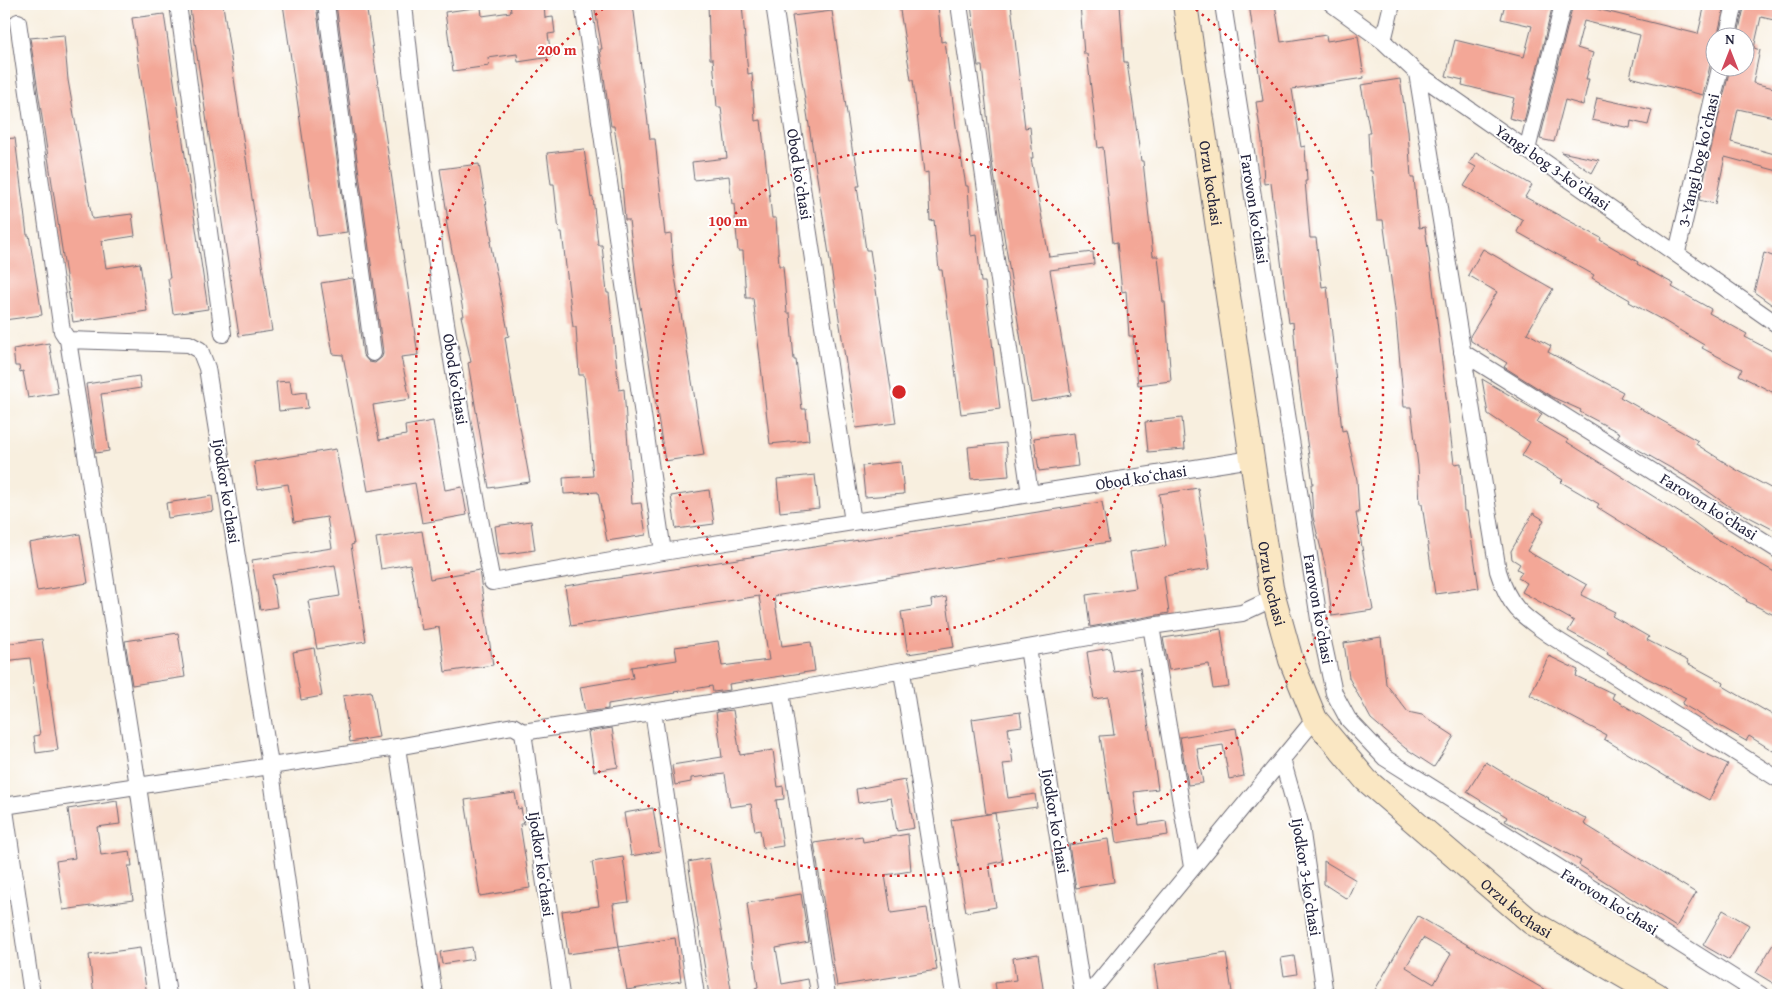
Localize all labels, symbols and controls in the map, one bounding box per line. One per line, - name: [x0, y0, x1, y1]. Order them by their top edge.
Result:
- north arrow: [1704, 28, 1754, 78]
- text: N: [1725, 29, 1735, 49]
- text: 200 m: [537, 39, 577, 60]
- street label: 3-Yangi bog koʼchasi: [1671, 90, 1725, 229]
- street label: Yangi bog 3-koʼchasi: [1490, 118, 1616, 216]
- street label: Obod koʻchasi: [781, 127, 819, 222]
- street label: Orzu kochasi: [1193, 139, 1230, 228]
- street label: Farovon koʻchasi: [1234, 152, 1276, 266]
- text: 100 m: [708, 210, 748, 231]
- street label: Obod koʻchasi: [437, 332, 475, 427]
- centre of rings: [890, 383, 908, 401]
- street label: Ijodkor koʻchasi: [207, 437, 247, 546]
- street label: Obod koʻchasi: [1094, 458, 1189, 496]
- street label: Farovon koʻchasi: [1656, 466, 1763, 546]
- street label: Orzu kochasi: [1252, 540, 1293, 629]
- street label: Farovon koʻchasi: [1298, 552, 1341, 666]
- street label: Ijodkor koʻchasi: [1036, 767, 1076, 876]
- street label: Ijodkor koʻchasi: [523, 810, 561, 919]
- street label: Ijodkor 3-koʼchasi: [1286, 816, 1328, 938]
- street label: Farovon koʻchasi: [1557, 861, 1664, 941]
- street label: Orzu kochasi: [1476, 872, 1557, 944]

